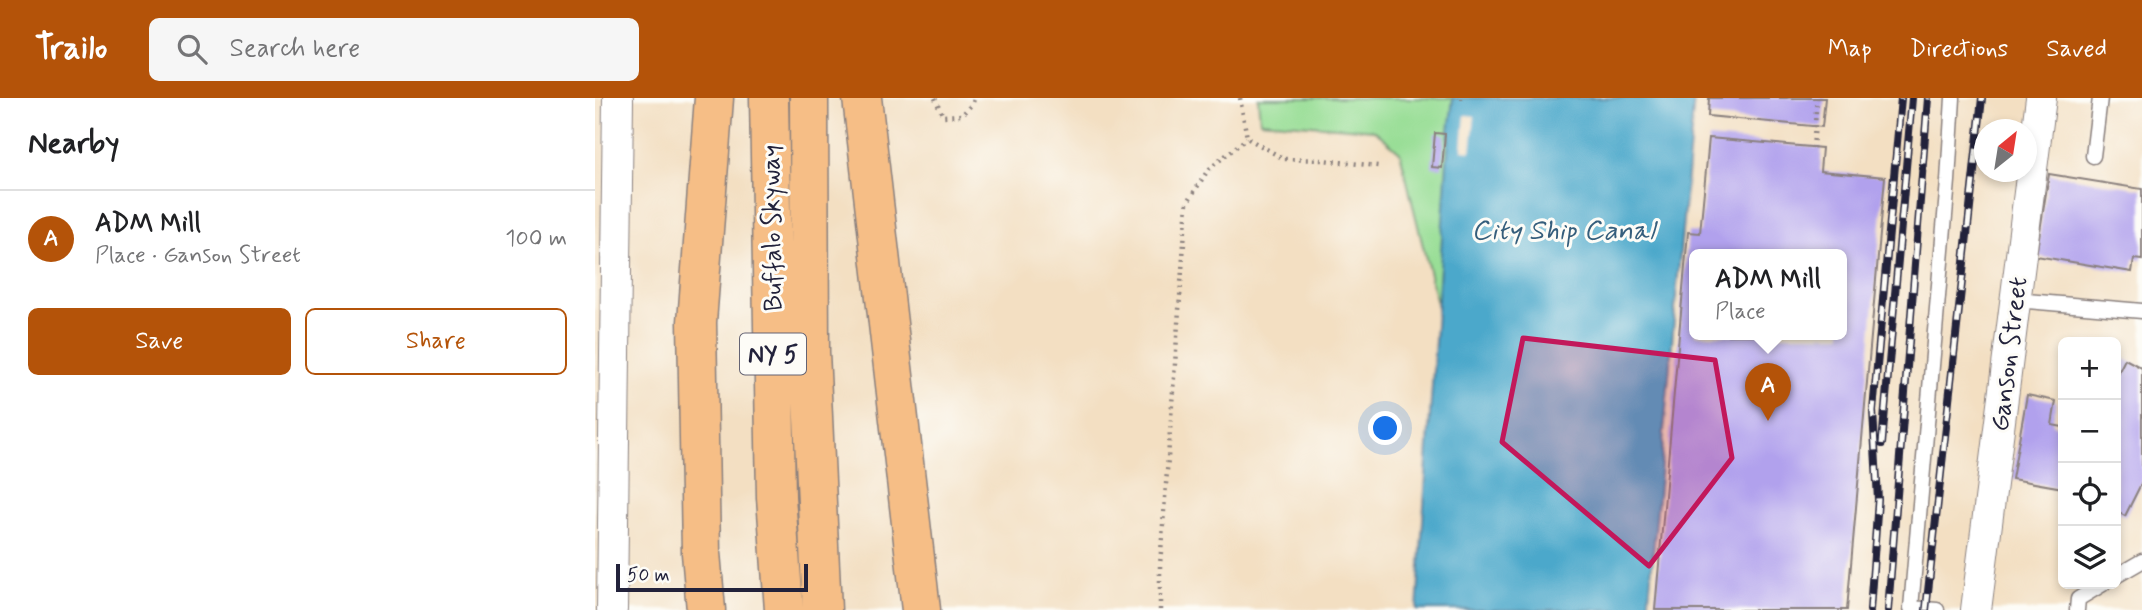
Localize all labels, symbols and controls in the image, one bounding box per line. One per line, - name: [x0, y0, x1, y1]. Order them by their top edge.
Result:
- search box: [149, 18, 639, 81]
- text: Trailo: [35, 27, 107, 71]
- icon: search: [173, 30, 211, 68]
- text: Search here: [229, 32, 360, 66]
- text: Map: [1828, 34, 1872, 65]
- text: Directions: [1910, 34, 2008, 65]
- text: Saved: [2046, 34, 2107, 65]
- north arrow: [1974, 119, 2037, 182]
- text: Nearby: [28, 124, 119, 163]
- street label: Buffalo Skyway: [755, 144, 791, 312]
- text: ADM Mill: [95, 207, 201, 241]
- water label: City Ship Canal: [1471, 213, 1658, 250]
- text: A: [43, 224, 59, 254]
- text: 100 m: [505, 224, 567, 254]
- text: Place · Ganson Street: [95, 241, 301, 271]
- popup: [1689, 249, 1847, 340]
- text: ADM Mill: [1715, 263, 1821, 297]
- street label: Ganson Street: [1984, 275, 2036, 434]
- text: Place: [1715, 297, 1766, 327]
- button: Save: [28, 308, 291, 375]
- button: Share: [305, 308, 567, 375]
- road number: NY 5: [740, 333, 806, 374]
- map controls: [2058, 337, 2121, 589]
- button: +: [2058, 337, 2121, 400]
- pin: A: [1745, 363, 1791, 421]
- button: −: [2058, 400, 2121, 463]
- your location: [1368, 411, 1402, 445]
- button: locate: [2058, 463, 2121, 526]
- button: layers: [2058, 526, 2121, 589]
- scale bar: [616, 561, 809, 593]
- text: 50 m: [627, 563, 670, 588]

